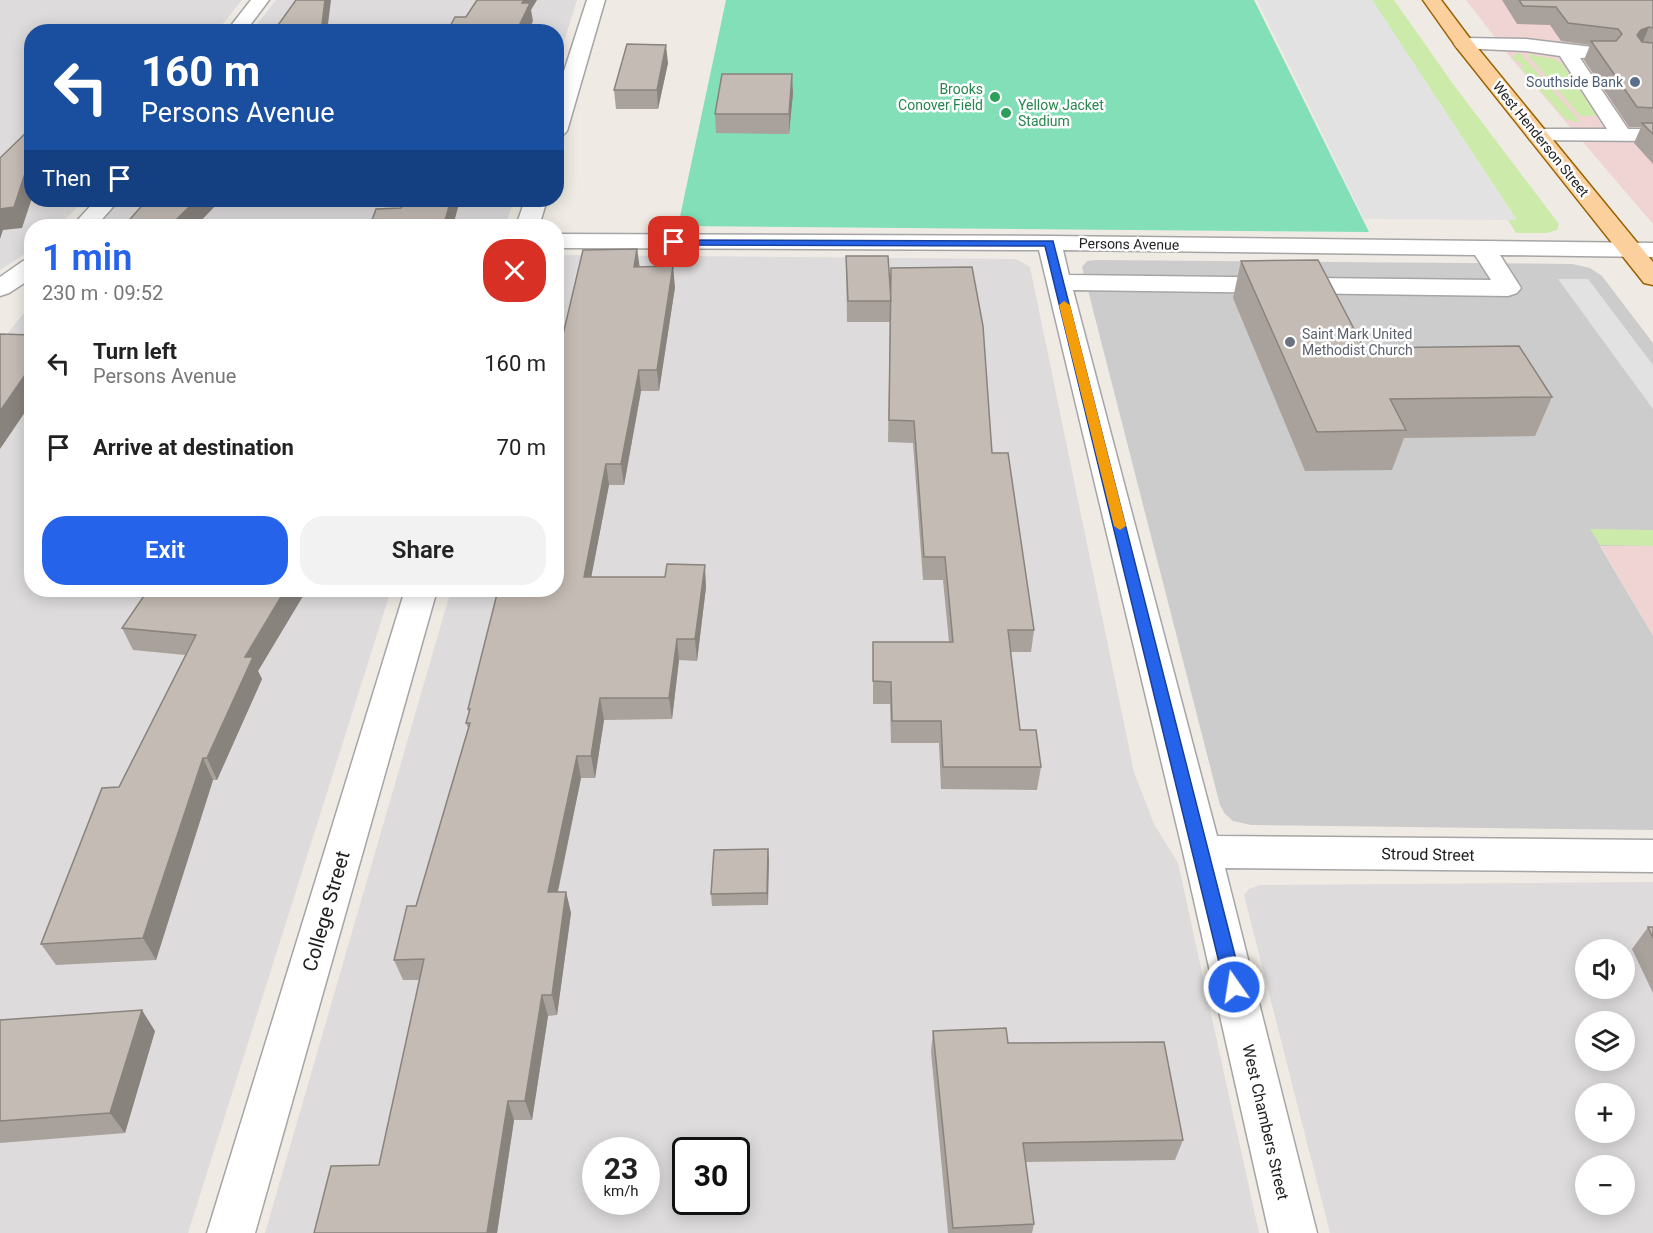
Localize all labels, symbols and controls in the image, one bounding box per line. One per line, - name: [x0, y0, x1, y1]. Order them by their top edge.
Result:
- text: 160 m: [141, 47, 260, 96]
- icon: left: [42, 48, 120, 126]
- place label: Southside Bank: [1526, 74, 1624, 90]
- marker: Southside Bank: [1628, 75, 1642, 89]
- street label: West Henderson Street: [1490, 78, 1593, 200]
- place label: Brooks Conover Field: [898, 81, 983, 113]
- marker: Brooks Conover Field: [988, 90, 1002, 104]
- text: Persons Avenue: [141, 97, 335, 129]
- place label: Yellow Jacket Stadium: [1018, 97, 1104, 129]
- marker: Yellow Jacket Stadium: [999, 106, 1013, 120]
- icon: arrive: [103, 162, 136, 195]
- text: Then: [42, 166, 91, 191]
- pin: [648, 216, 699, 267]
- icon: arrive: [657, 225, 690, 258]
- street label: Persons Avenue: [1079, 235, 1179, 253]
- text: 1 min: [42, 237, 132, 279]
- button: close: [483, 239, 546, 302]
- text: 230 m · 09:52: [42, 281, 163, 305]
- place label: Saint Mark United Methodist Church: [1302, 326, 1413, 358]
- marker: Saint Mark United Methodist Church: [1283, 335, 1297, 349]
- text: Turn left: [93, 339, 177, 364]
- icon: left: [42, 347, 75, 380]
- text: 160 m: [484, 351, 546, 376]
- text: Persons Avenue: [93, 364, 236, 388]
- icon: arrive: [42, 431, 75, 464]
- text: Arrive at destination: [93, 435, 294, 460]
- text: 70 m: [497, 435, 546, 460]
- button: Exit: [42, 516, 288, 585]
- button: Share: [300, 516, 546, 585]
- street label: Stroud Street: [1381, 844, 1475, 865]
- street label: College Street: [297, 848, 355, 974]
- map controls: [1575, 939, 1635, 1215]
- button: sound: [1575, 939, 1635, 999]
- position arrow: [1202, 955, 1266, 1019]
- button: layers: [1575, 1011, 1635, 1071]
- street label: West Chambers Street: [1238, 1042, 1293, 1202]
- button: +: [1575, 1083, 1635, 1143]
- speed limit sign: 30: [672, 1137, 750, 1215]
- text: 23: [604, 1151, 638, 1186]
- button: −: [1575, 1155, 1635, 1215]
- text: km/h: [603, 1182, 639, 1200]

